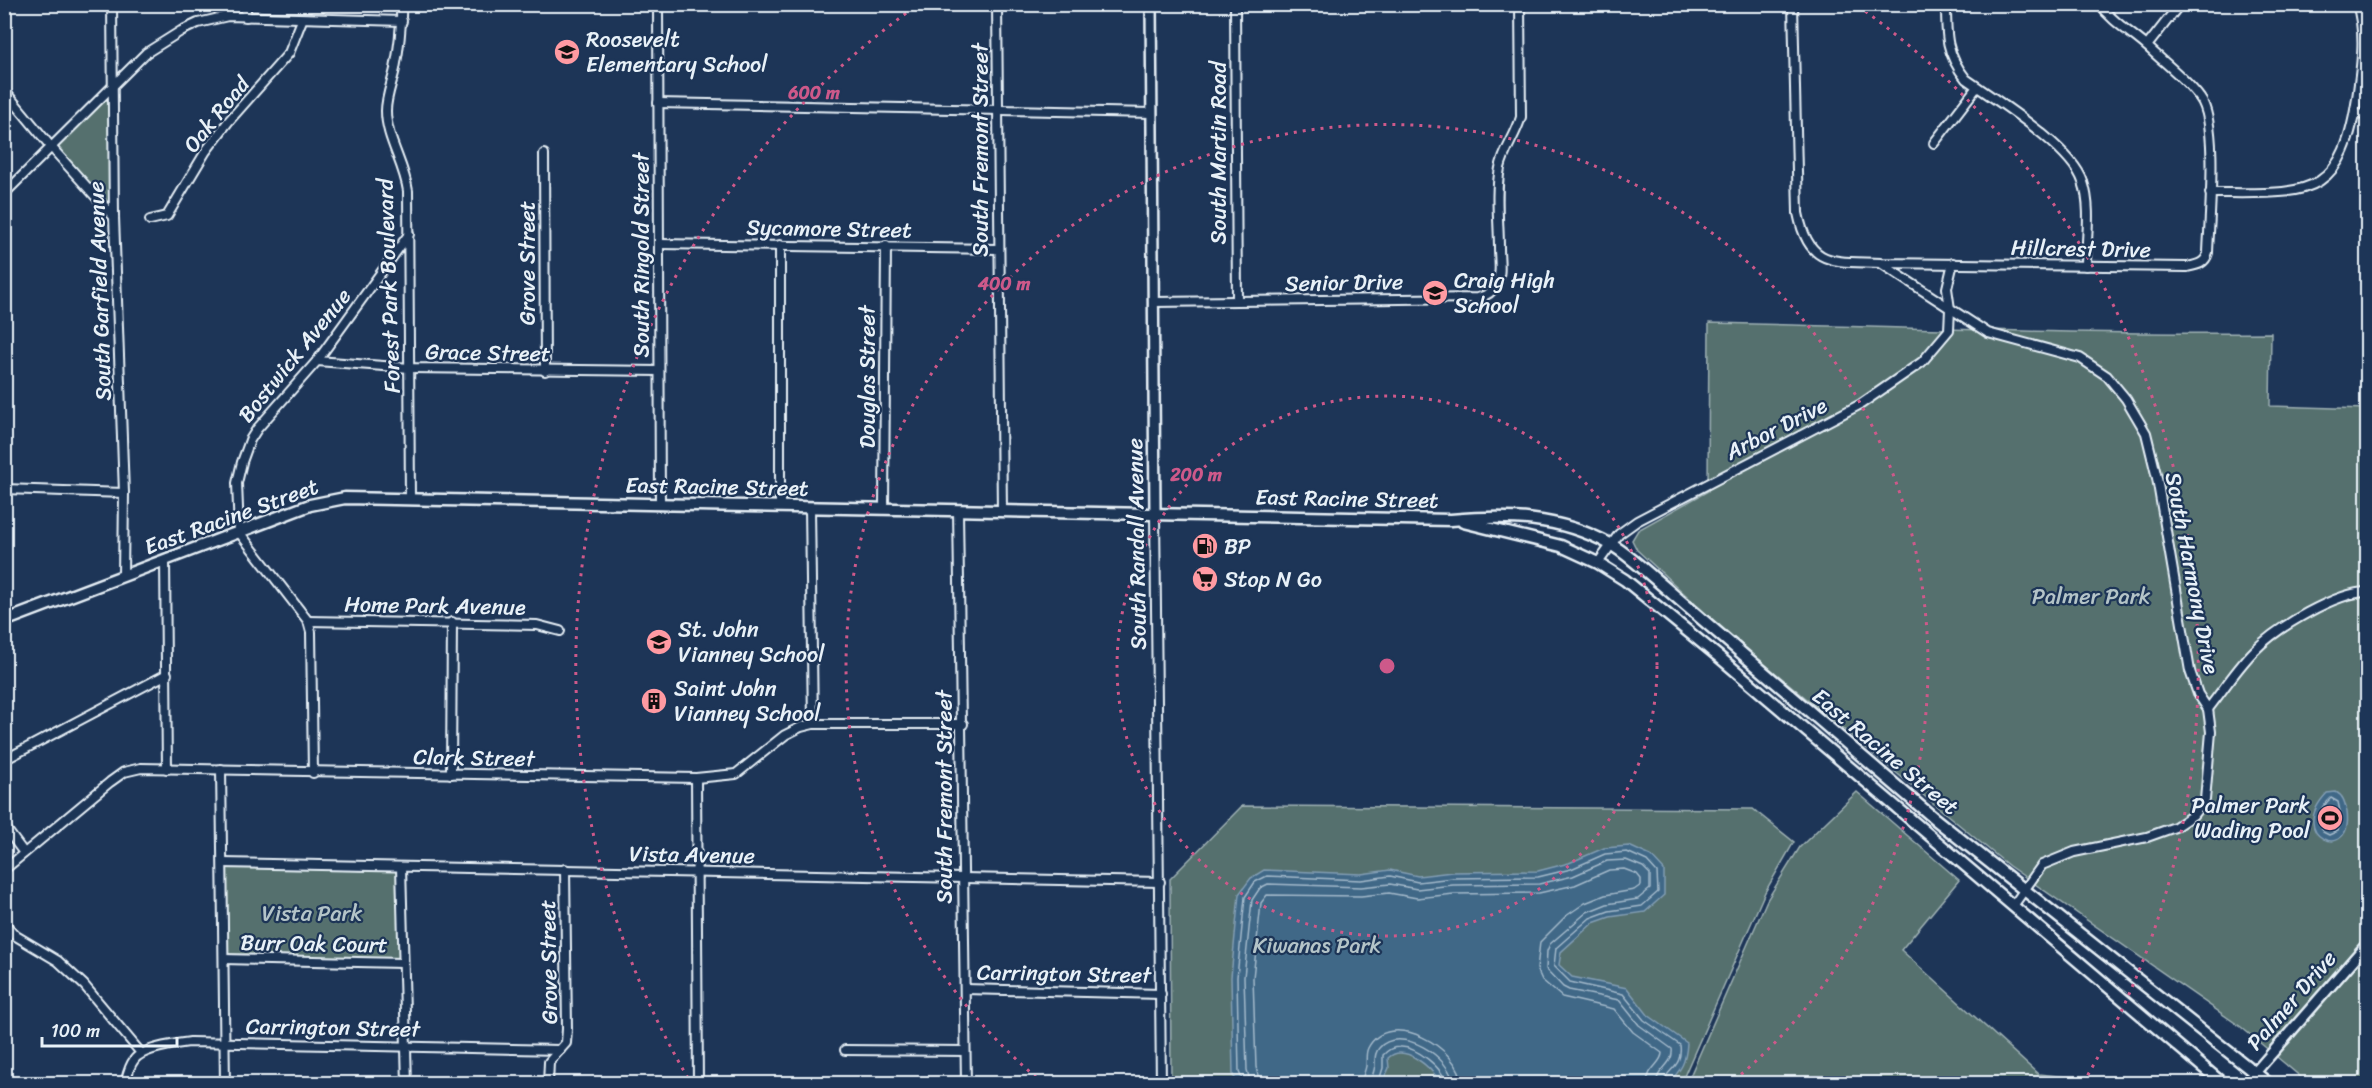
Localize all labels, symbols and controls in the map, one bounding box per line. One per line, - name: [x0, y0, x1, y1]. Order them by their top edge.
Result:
- place label: Roosevelt Elementary School: [586, 20, 768, 84]
- school or university icon: Roosevelt Elementary School: [552, 37, 582, 67]
- street label: South Fremont Street: [961, 42, 1000, 257]
- street label: South Martin Road: [1199, 60, 1238, 244]
- street label: Oak Road: [173, 66, 261, 162]
- text: 600 m: [787, 77, 840, 109]
- street label: South Ringold Street: [622, 151, 661, 357]
- street label: Forest Park Boulevard: [365, 177, 412, 394]
- street label: South Garfield Avenue: [76, 181, 123, 401]
- street label: Grove Street: [508, 200, 547, 325]
- street label: Sycamore Street: [746, 208, 912, 249]
- street label: Hillcrest Drive: [2011, 228, 2151, 269]
- place label: Craig High School: [1454, 261, 1555, 325]
- street label: Senior Drive: [1284, 262, 1404, 303]
- text: 400 m: [977, 268, 1030, 300]
- school or university icon: Craig High School: [1420, 278, 1450, 308]
- street label: Bostwick Avenue: [227, 279, 361, 432]
- street label: Douglas Street: [848, 304, 887, 449]
- street label: Grace Street: [425, 332, 551, 373]
- street label: Arbor Drive: [1717, 386, 1835, 471]
- street label: South Randall Avenue: [1115, 438, 1158, 650]
- text: 200 m: [1169, 459, 1222, 491]
- street label: East Racine Street: [625, 465, 809, 508]
- street label: East Racine Street: [139, 467, 324, 566]
- street label: South Harmony Drive: [2154, 469, 2231, 678]
- street label: East Racine Street: [1255, 477, 1439, 520]
- place label: BP: [1224, 527, 1251, 566]
- fuel station icon: BP: [1190, 531, 1220, 561]
- place label: Stop N Go: [1224, 560, 1322, 599]
- supermarket icon: Stop N Go: [1190, 564, 1220, 594]
- park label: Palmer Park: [2032, 577, 2151, 616]
- street label: Home Park Avenue: [344, 584, 526, 627]
- place label: St. John Vianney School: [678, 610, 825, 674]
- school or university icon: St. John Vianney School: [644, 627, 674, 657]
- centre of rings: [1377, 656, 1397, 676]
- place label: Saint John Vianney School: [674, 669, 821, 733]
- street label: East Racine Street: [1803, 678, 1969, 825]
- building icon: Saint John Vianney School: [639, 686, 669, 716]
- street label: South Fremont Street: [925, 689, 964, 904]
- street label: Clark Street: [413, 737, 536, 778]
- place label: Palmer Park Wading Pool: [2191, 786, 2311, 850]
- sports icon: Palmer Park Wading Pool: [2315, 803, 2345, 833]
- street label: Vista Avenue: [629, 834, 755, 875]
- park label: Vista Park: [262, 894, 362, 933]
- street label: Grove Street: [528, 899, 569, 1025]
- street label: Burr Oak Court: [240, 923, 388, 964]
- park label: Kiwanas Park: [1253, 926, 1382, 965]
- street label: Palmer Drive: [2236, 941, 2347, 1060]
- street label: Carrington Street: [977, 952, 1152, 995]
- street label: Carrington Street: [246, 1006, 421, 1049]
- scale bar: [42, 1010, 177, 1048]
- text: 100 m: [51, 1015, 100, 1047]

